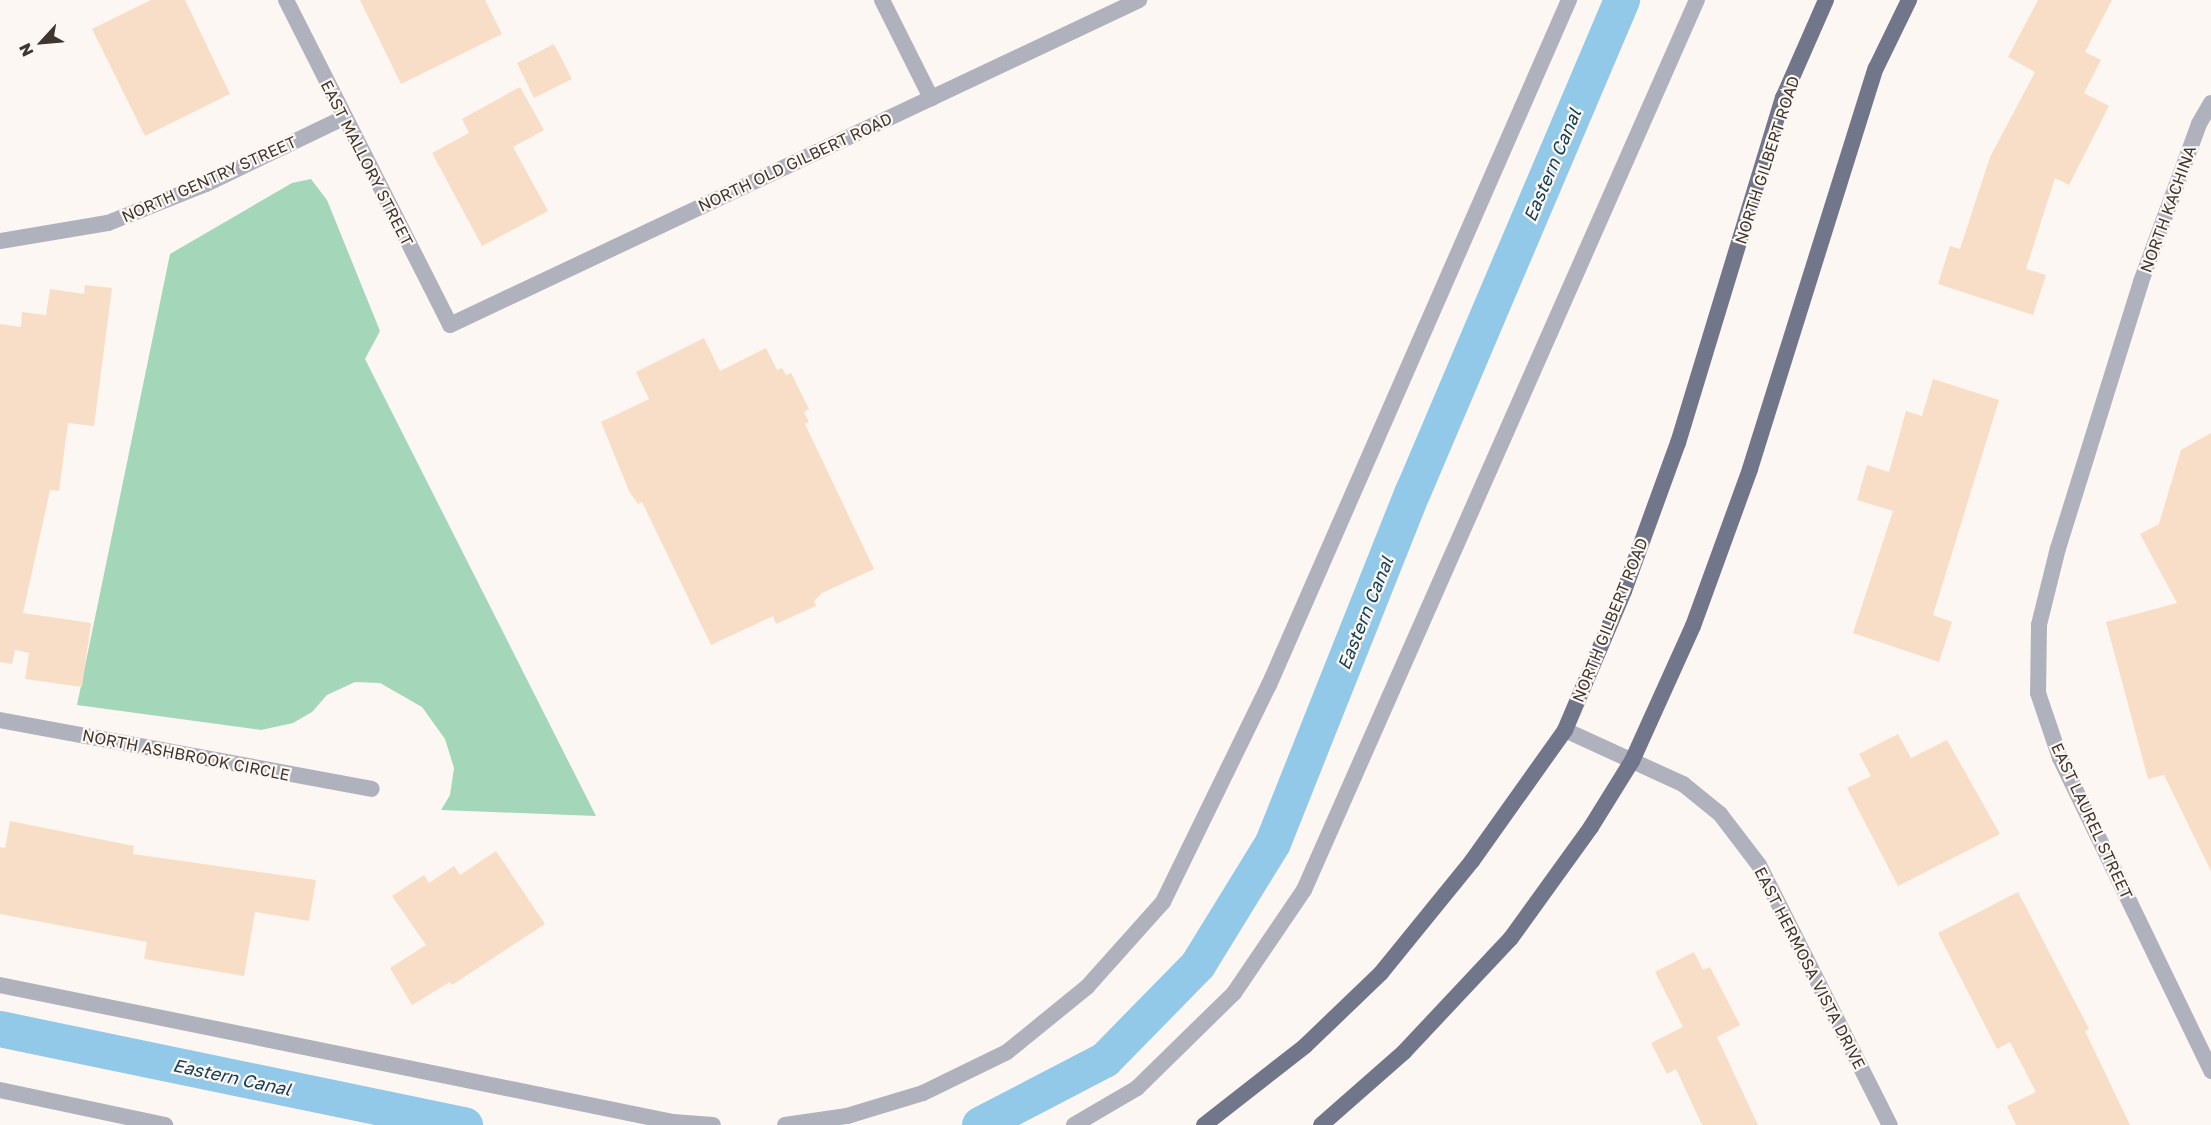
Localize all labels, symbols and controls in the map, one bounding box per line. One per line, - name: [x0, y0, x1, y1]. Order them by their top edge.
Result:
- north arrow: [12, 12, 72, 72]
- text: N: [14, 40, 37, 60]
- street label: NORTH GILBERT ROAD: [1731, 74, 1803, 246]
- street label: EAST MALLORY STREET: [317, 77, 417, 249]
- water label: Eastern Canal: [1519, 105, 1585, 225]
- street label: NORTH OLD GILBERT ROAD: [695, 109, 895, 215]
- street label: NORTH GENTRY STREET: [119, 132, 299, 226]
- street label: NORTH KACHINA: [2136, 143, 2200, 275]
- street label: NORTH GILBERT ROAD: [1568, 535, 1652, 705]
- water label: Eastern Canal: [1332, 553, 1398, 673]
- street label: NORTH ASHBROOK CIRCLE: [81, 725, 291, 785]
- street label: EAST LAUREL STREET: [2047, 740, 2137, 902]
- street label: EAST HERMOSA VISTA DRIVE: [1751, 864, 1869, 1072]
- water label: Eastern Canal: [171, 1054, 293, 1100]

